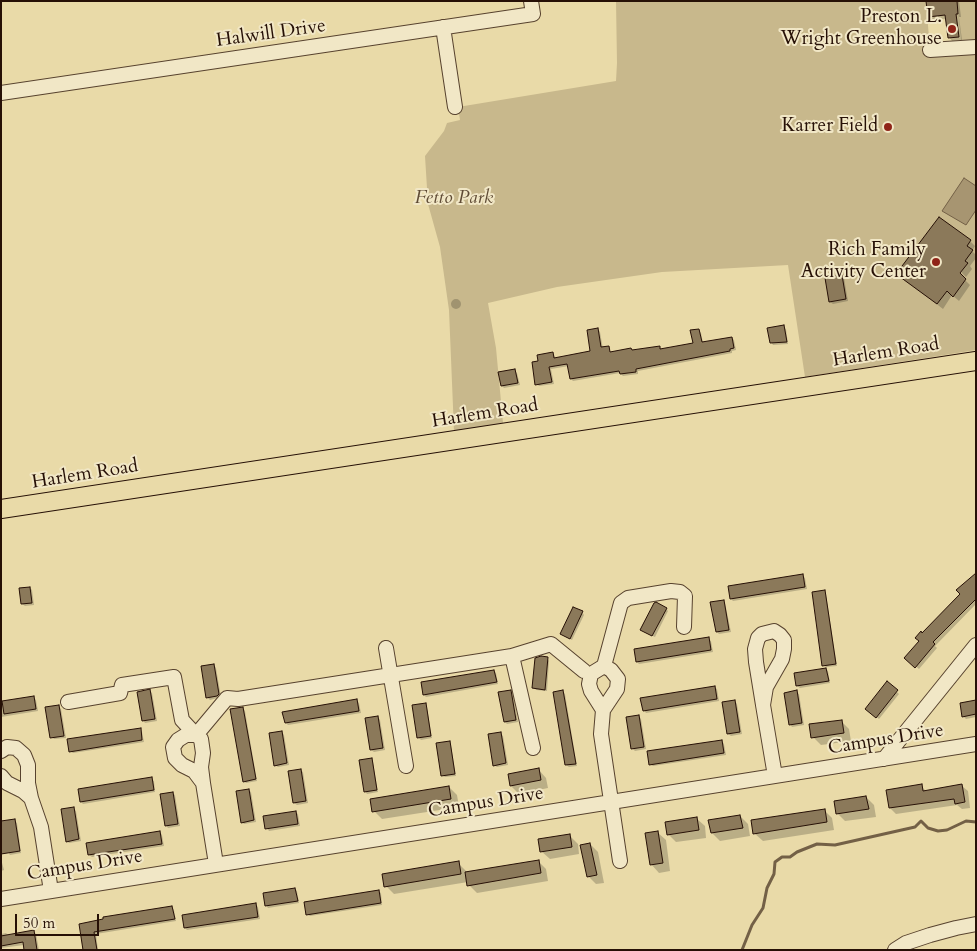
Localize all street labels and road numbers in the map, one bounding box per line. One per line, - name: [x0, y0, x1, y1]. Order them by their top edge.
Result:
- street label: Halwill Drive: [215, 15, 327, 53]
- street label: Harlem Road: [831, 333, 941, 373]
- street label: Harlem Road: [430, 394, 540, 434]
- street label: Harlem Road: [30, 455, 140, 495]
- street label: Campus Drive: [827, 720, 945, 760]
- street label: Campus Drive: [427, 783, 545, 823]
- street label: Campus Drive: [26, 846, 144, 886]

